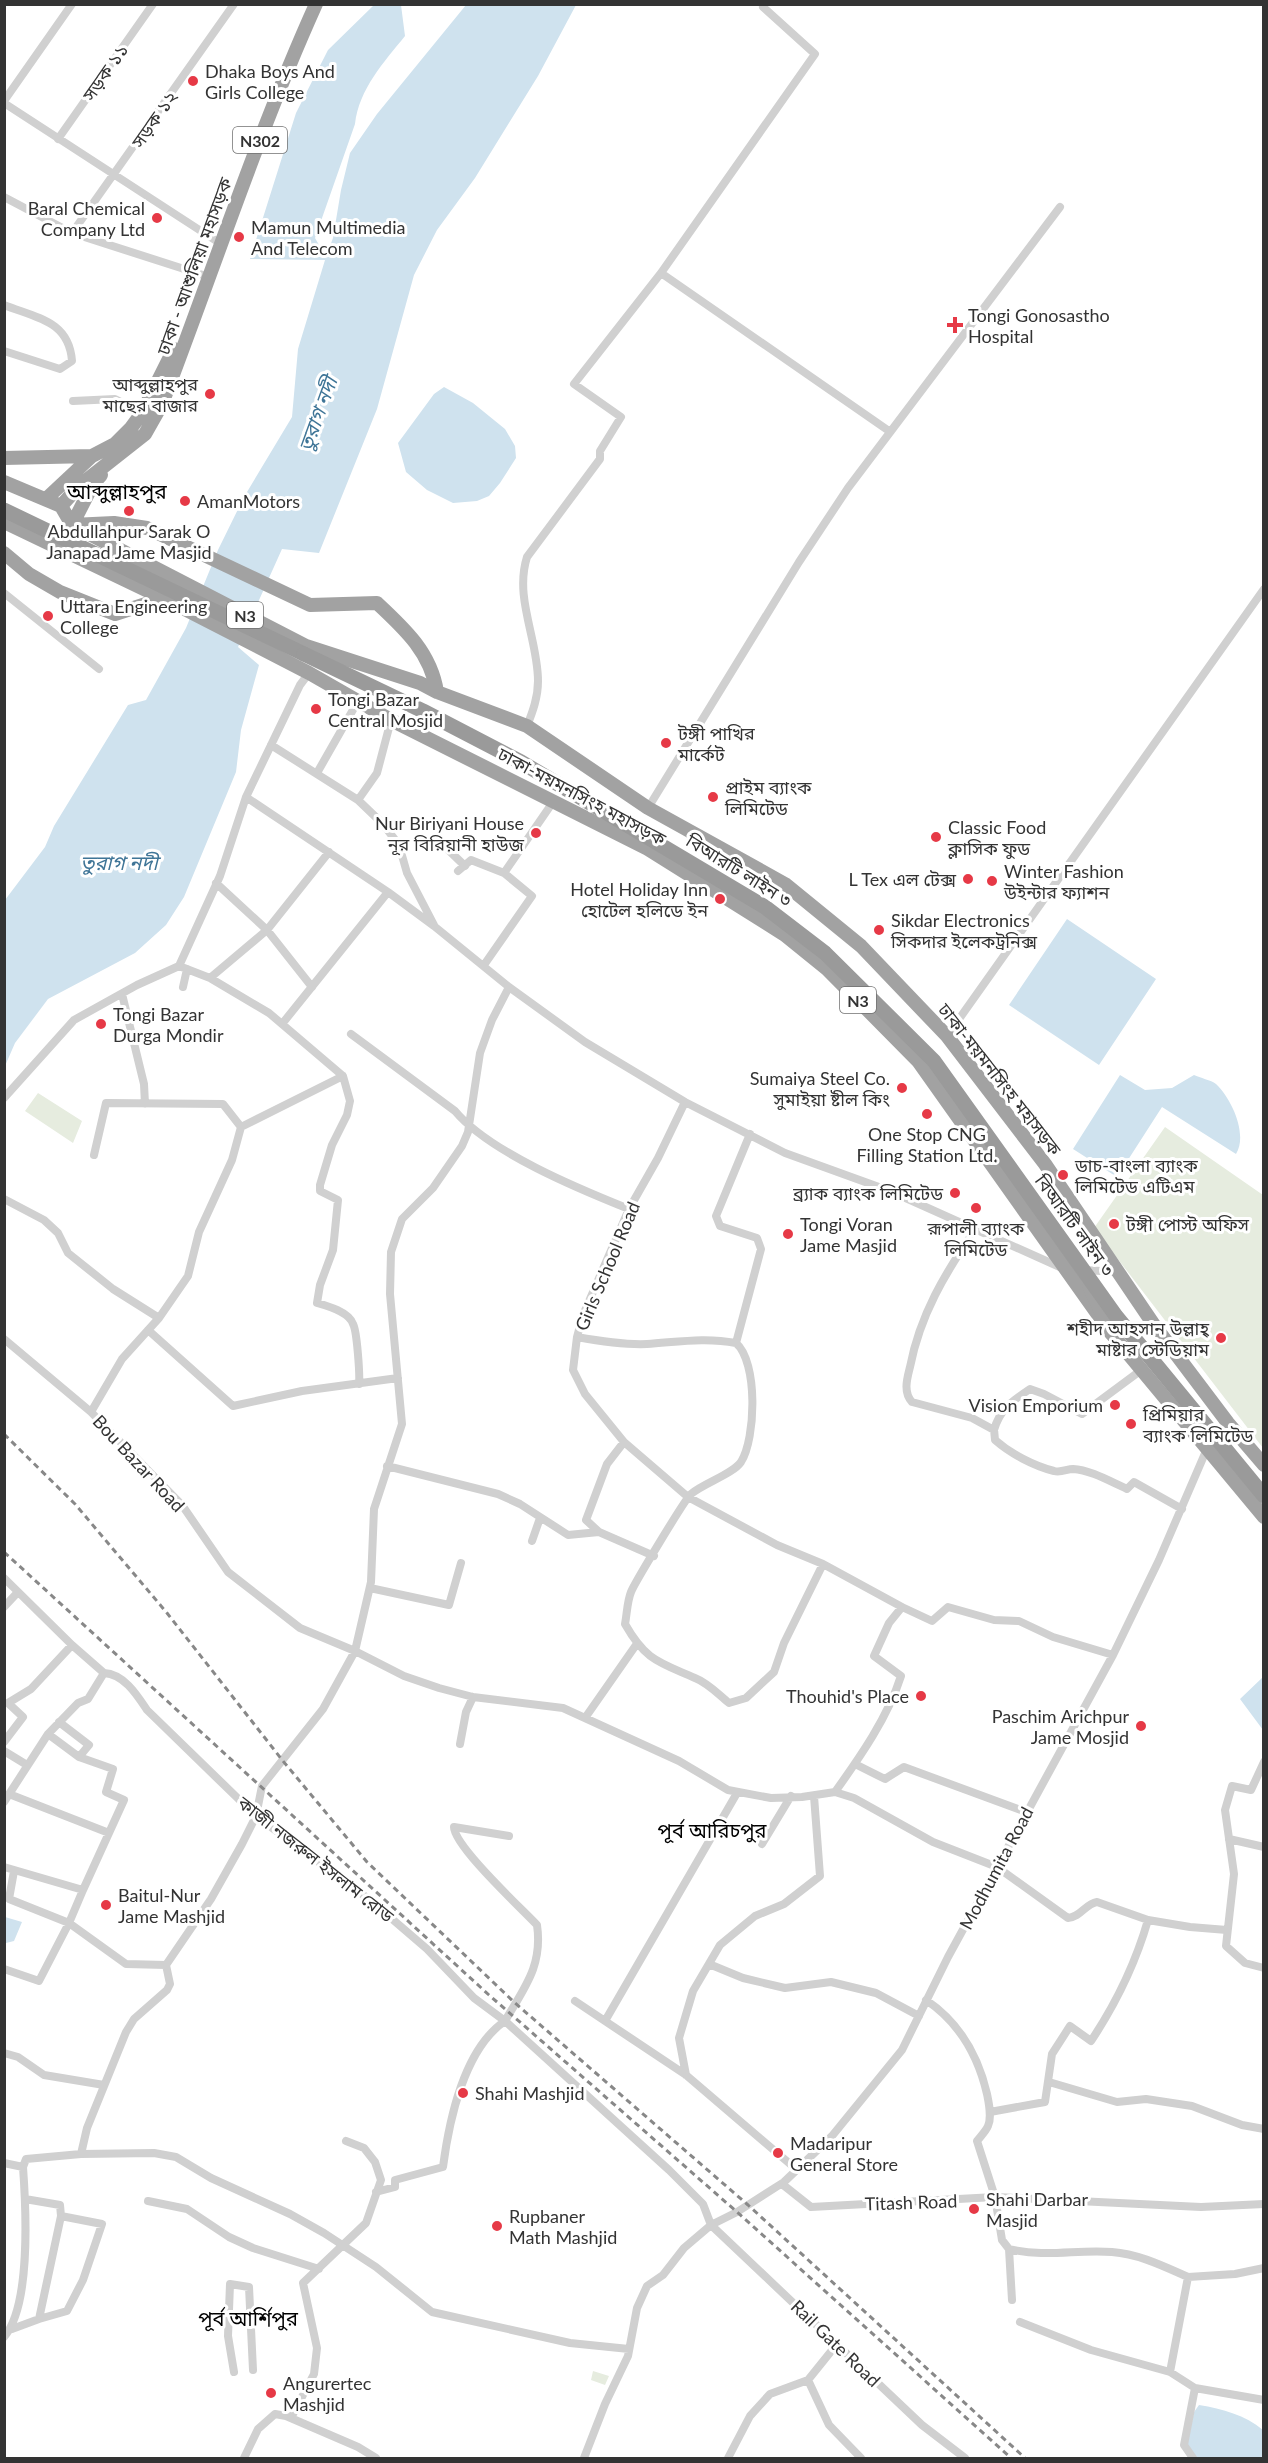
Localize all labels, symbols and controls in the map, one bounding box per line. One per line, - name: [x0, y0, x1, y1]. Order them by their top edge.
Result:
- street label: সড়ক ১১: [77, 39, 133, 106]
- place label: Dhaka Boys And Girls College: [205, 60, 335, 103]
- marker: Dhaka Boys And Girls College: [186, 74, 200, 88]
- street label: সড়ক ১২: [126, 86, 182, 153]
- road number: N302: [233, 127, 287, 153]
- street label: ঢাকা - আশুলিয়া মহাসড়ক: [151, 174, 236, 359]
- place label: Baral Chemical Company Ltd: [28, 197, 145, 240]
- marker: Baral Chemical Company Ltd: [150, 211, 164, 225]
- place label: Mamun Multimedia And Telecom: [251, 216, 405, 259]
- marker: Mamun Multimedia And Telecom: [232, 230, 246, 244]
- place label: Tongi Gonosastho Hospital: [968, 304, 1110, 347]
- marker: Tongi Gonosastho Hospital: [946, 316, 964, 334]
- water label: তুরাগ নদী: [292, 370, 344, 455]
- place label: আব্দুল্লাহপুর মাছের বাজার: [102, 373, 198, 416]
- marker: আব্দুল্লাহপুর মাছের বাজার: [203, 387, 217, 401]
- district label: আব্দুল্লাহপুর: [66, 478, 167, 504]
- place label: AmanMotors: [197, 490, 300, 512]
- marker: AmanMotors: [178, 494, 192, 508]
- marker: Abdullahpur Sarak O Janapad Jame Masjid: [122, 504, 136, 518]
- place label: Abdullahpur Sarak O Janapad Jame Masjid: [46, 520, 212, 563]
- place label: Uttara Engineering College: [60, 595, 207, 638]
- road number: N3: [227, 602, 263, 628]
- marker: Uttara Engineering College: [41, 609, 55, 623]
- place label: Tongi Bazar Central Mosjid: [328, 688, 443, 731]
- marker: Tongi Bazar Central Mosjid: [309, 702, 323, 716]
- place label: টঙ্গী পাখির মার্কেট: [677, 722, 755, 765]
- marker: টঙ্গী পাখির মার্কেট: [659, 736, 673, 750]
- street label: ঢাকা-ময়মনসিংহ মহাসড়ক: [493, 742, 670, 850]
- place label: প্রাইম ব্যাংক লিমিটেড: [724, 776, 812, 819]
- marker: প্রাইম ব্যাংক লিমিটেড: [706, 790, 720, 804]
- place label: Nur Biriyani House নূর বিরিয়ানী হাউজ: [375, 812, 524, 856]
- place label: Classic Food ক্লাসিক ফুড: [947, 816, 1046, 860]
- marker: Nur Biriyani House নূর বিরিয়ানী হাউজ: [529, 826, 543, 840]
- street label: বিআরটি লাইন ৩: [681, 828, 796, 911]
- marker: Classic Food ক্লাসিক ফুড: [929, 830, 943, 844]
- water label: তুরাগ নদী: [80, 850, 161, 875]
- place label: Winter Fashion উইন্টার ফ্যাশন: [1003, 860, 1124, 903]
- place label: L Tex এল টেক্স: [849, 868, 957, 890]
- marker: L Tex এল টেক্স: [961, 872, 975, 886]
- marker: Winter Fashion উইন্টার ফ্যাশন: [985, 874, 999, 888]
- place label: Hotel Holiday Inn হোটেল হলিডে ইন: [570, 878, 709, 921]
- marker: Hotel Holiday Inn হোটেল হলিডে ইন: [713, 892, 727, 906]
- place label: Sikdar Electronics সিকদার ইলেকট্রনিক্স: [890, 909, 1038, 952]
- marker: Sikdar Electronics সিকদার ইলেকট্রনিক্স: [872, 923, 886, 937]
- road number: N3: [840, 987, 876, 1013]
- street label: ঢাকা-ময়মনসিংহ মহাসড়ক: [933, 998, 1066, 1160]
- place label: Tongi Bazar Durga Mondir: [113, 1003, 224, 1046]
- marker: Tongi Bazar Durga Mondir: [94, 1017, 108, 1031]
- place label: Sumaiya Steel Co. সুমাইয়া ষ্টীল কিং: [750, 1067, 890, 1111]
- marker: Sumaiya Steel Co. সুমাইয়া ষ্টীল কিং: [895, 1081, 909, 1095]
- marker: One Stop CNG Filling Station Ltd.: [920, 1107, 934, 1121]
- place label: One Stop CNG Filling Station Ltd.: [856, 1123, 998, 1166]
- place label: ডাচ-বাংলা ব্যাংক লিমিটেড এটিএম: [1074, 1154, 1198, 1197]
- marker: ডাচ-বাংলা ব্যাংক লিমিটেড এটিএম: [1056, 1168, 1070, 1182]
- street label: বিআরটি লাইন ৩: [1030, 1169, 1119, 1280]
- place label: ব্র্যাক ব্যাংক লিমিটেড: [792, 1182, 943, 1204]
- marker: ব্র্যাক ব্যাংক লিমিটেড: [948, 1186, 962, 1200]
- street label: Girls School Road: [570, 1198, 644, 1334]
- marker: রূপালী ব্যাংক লিমিটেড: [969, 1201, 983, 1215]
- place label: Tongi Voran Jame Masjid: [800, 1213, 897, 1256]
- place label: টঙ্গী পোস্ট অফিস: [1125, 1213, 1250, 1235]
- place label: রূপালী ব্যাংক লিমিটেড: [927, 1217, 1025, 1260]
- marker: টঙ্গী পোস্ট অফিস: [1107, 1217, 1121, 1231]
- marker: Tongi Voran Jame Masjid: [781, 1227, 795, 1241]
- place label: শহীদ আহসান উল্লাহ্‌ মাষ্টার স্টেডিয়াম: [1066, 1317, 1210, 1360]
- marker: শহীদ আহসান উল্লাহ্‌ মাষ্টার স্টেডিয়াম: [1214, 1331, 1228, 1345]
- place label: Vision Emporium: [969, 1394, 1103, 1416]
- marker: Vision Emporium: [1108, 1398, 1122, 1412]
- place label: প্রিমিয়ার ব্যাংক লিমিটেড: [1142, 1403, 1253, 1446]
- street label: Bou Bazar Road: [88, 1410, 190, 1516]
- marker: প্রিমিয়ার ব্যাংক লিমিটেড: [1124, 1417, 1138, 1431]
- place label: Thouhid's Place: [786, 1685, 909, 1707]
- marker: Thouhid's Place: [914, 1689, 928, 1703]
- place label: Paschim Arichpur Jame Mosjid: [992, 1705, 1129, 1748]
- marker: Paschim Arichpur Jame Mosjid: [1134, 1719, 1148, 1733]
- street label: কাজী নজরুল ইসলাম রোড: [233, 1791, 398, 1927]
- street label: Modhumita Road: [954, 1803, 1038, 1933]
- district label: পূর্ব আরিচপুর: [658, 1818, 767, 1844]
- place label: Baitul-Nur Jame Mashjid: [118, 1884, 225, 1927]
- marker: Baitul-Nur Jame Mashjid: [99, 1898, 113, 1912]
- place label: Shahi Mashjid: [475, 2082, 585, 2104]
- marker: Shahi Mashjid: [456, 2086, 470, 2100]
- place label: Madaripur General Store: [790, 2132, 898, 2175]
- marker: Madaripur General Store: [771, 2146, 785, 2160]
- place label: Shahi Darbar Masjid: [986, 2188, 1089, 2231]
- street label: Titash Road: [864, 2189, 958, 2215]
- marker: Shahi Darbar Masjid: [967, 2202, 981, 2216]
- place label: Rupbaner Math Mashjid: [509, 2205, 617, 2248]
- marker: Rupbaner Math Mashjid: [490, 2219, 504, 2233]
- street label: Rail Gate Road: [787, 2295, 885, 2391]
- district label: পূর্ব আর্শিপুর: [198, 2306, 299, 2332]
- place label: Angurertec Mashjid: [283, 2372, 372, 2415]
- marker: Angurertec Mashjid: [264, 2386, 278, 2400]

